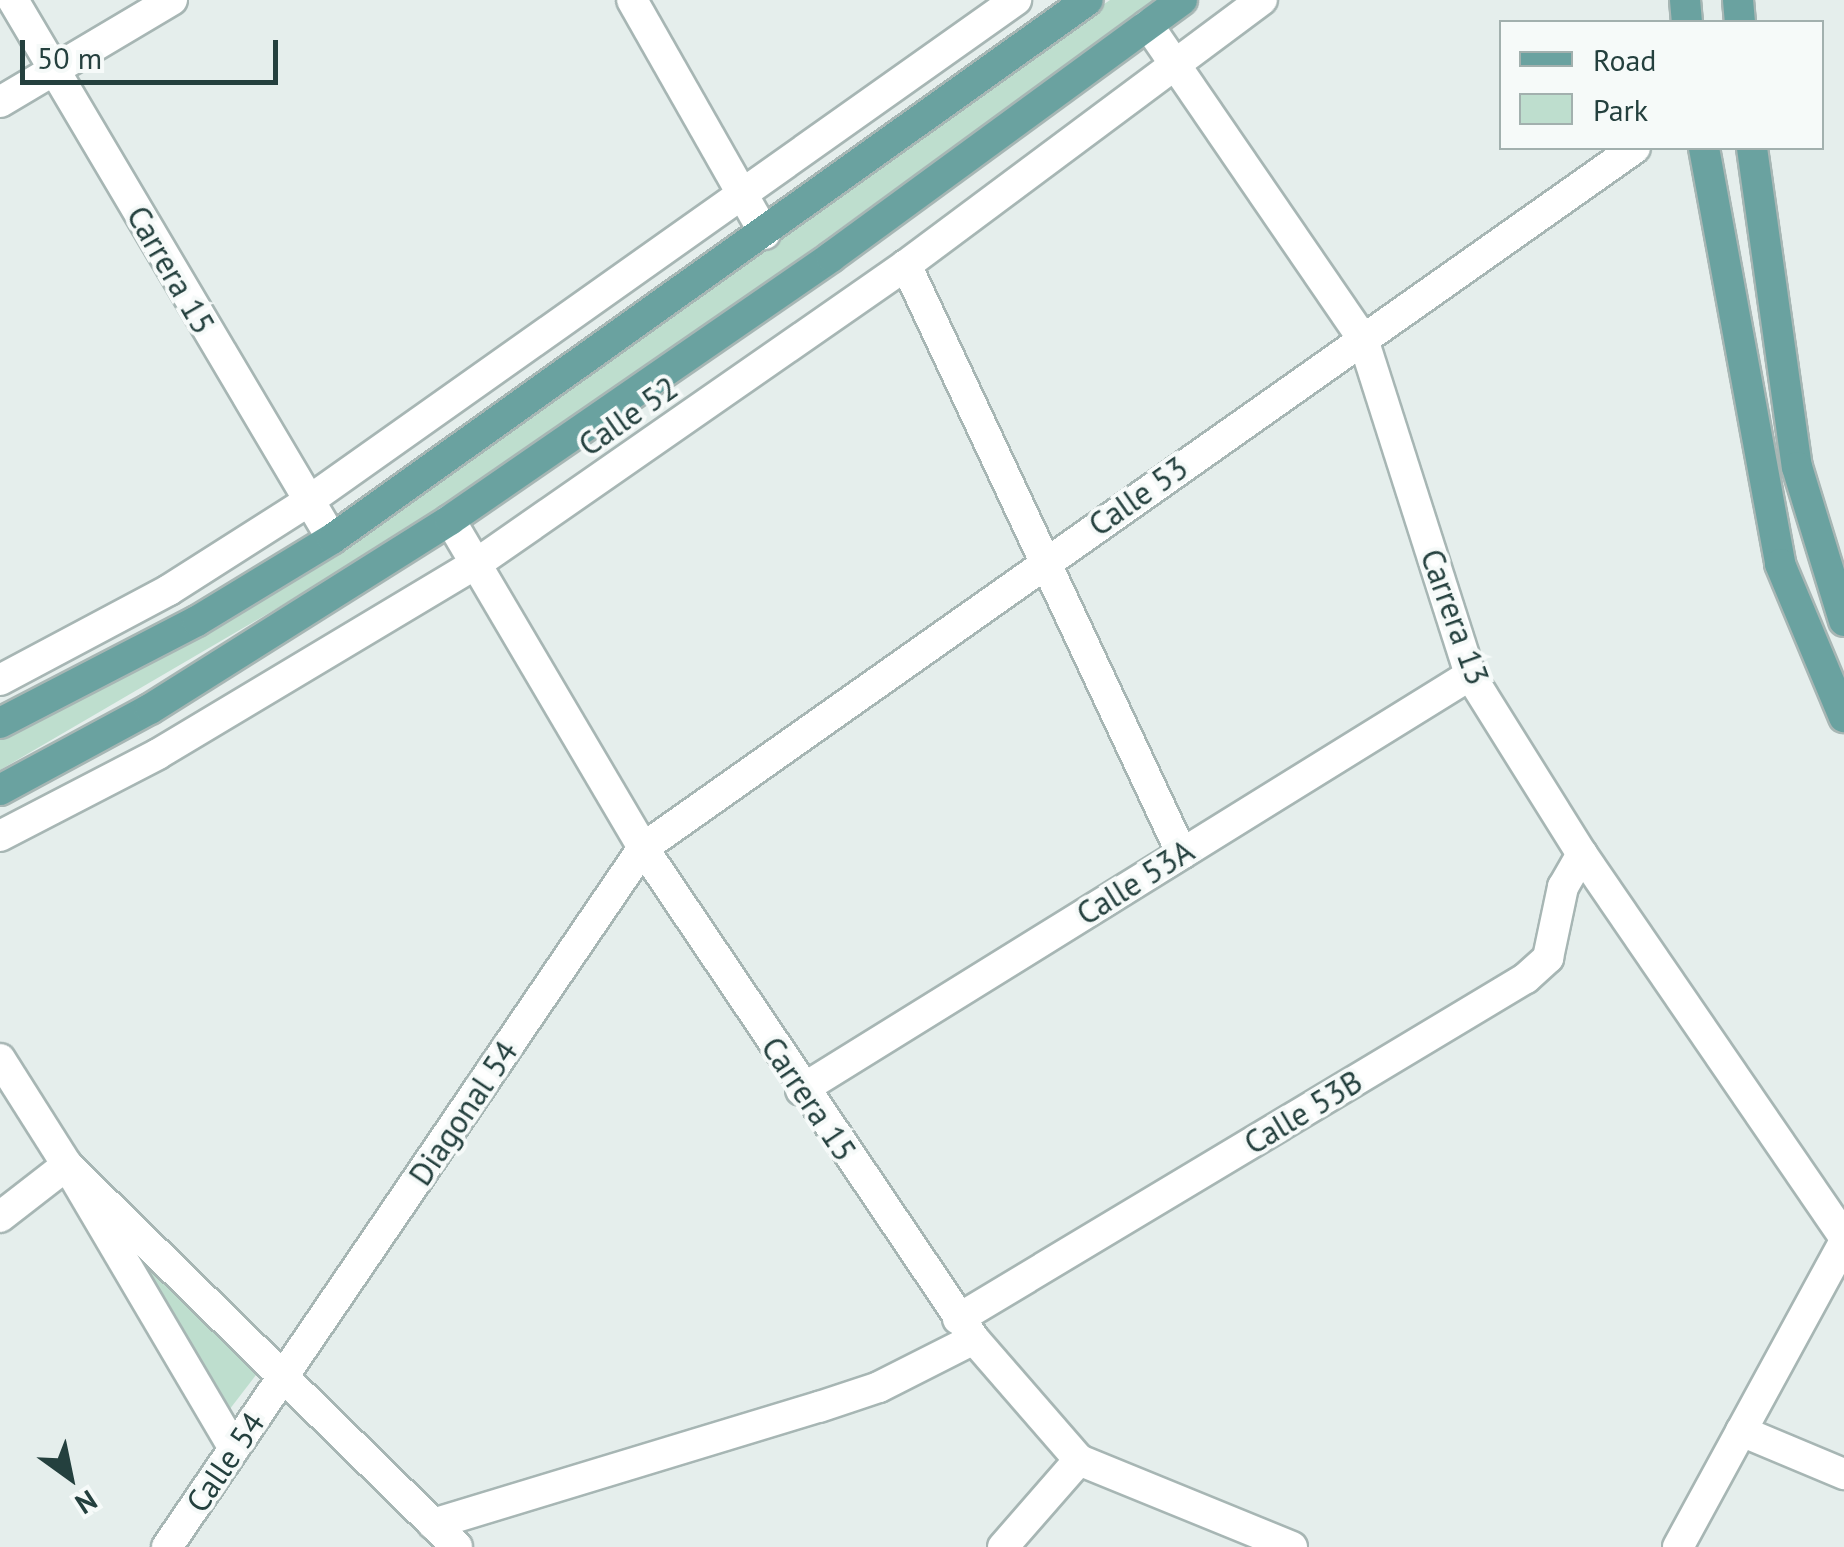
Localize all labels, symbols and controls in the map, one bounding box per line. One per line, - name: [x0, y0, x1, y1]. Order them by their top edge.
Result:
- scale bar: [25, 20, 282, 82]
- legend: [1499, 20, 1824, 150]
- text: 50 m: [37, 38, 102, 77]
- text: Road: [1593, 40, 1657, 79]
- text: Park: [1593, 90, 1648, 129]
- street label: Carrera 15: [119, 199, 223, 341]
- street label: Calle 52: [571, 368, 685, 464]
- street label: Calle 53: [1081, 448, 1195, 544]
- street label: Carrera 13: [1413, 544, 1497, 690]
- street label: Calle 53A: [1069, 831, 1201, 933]
- street label: Carrera 15: [753, 1029, 865, 1169]
- street label: Diagonal 54: [401, 1034, 525, 1192]
- street label: Calle 53B: [1237, 1062, 1369, 1162]
- street label: Calle 54: [178, 1405, 272, 1519]
- north arrow: [20, 1427, 120, 1527]
- text: N: [69, 1482, 104, 1523]

